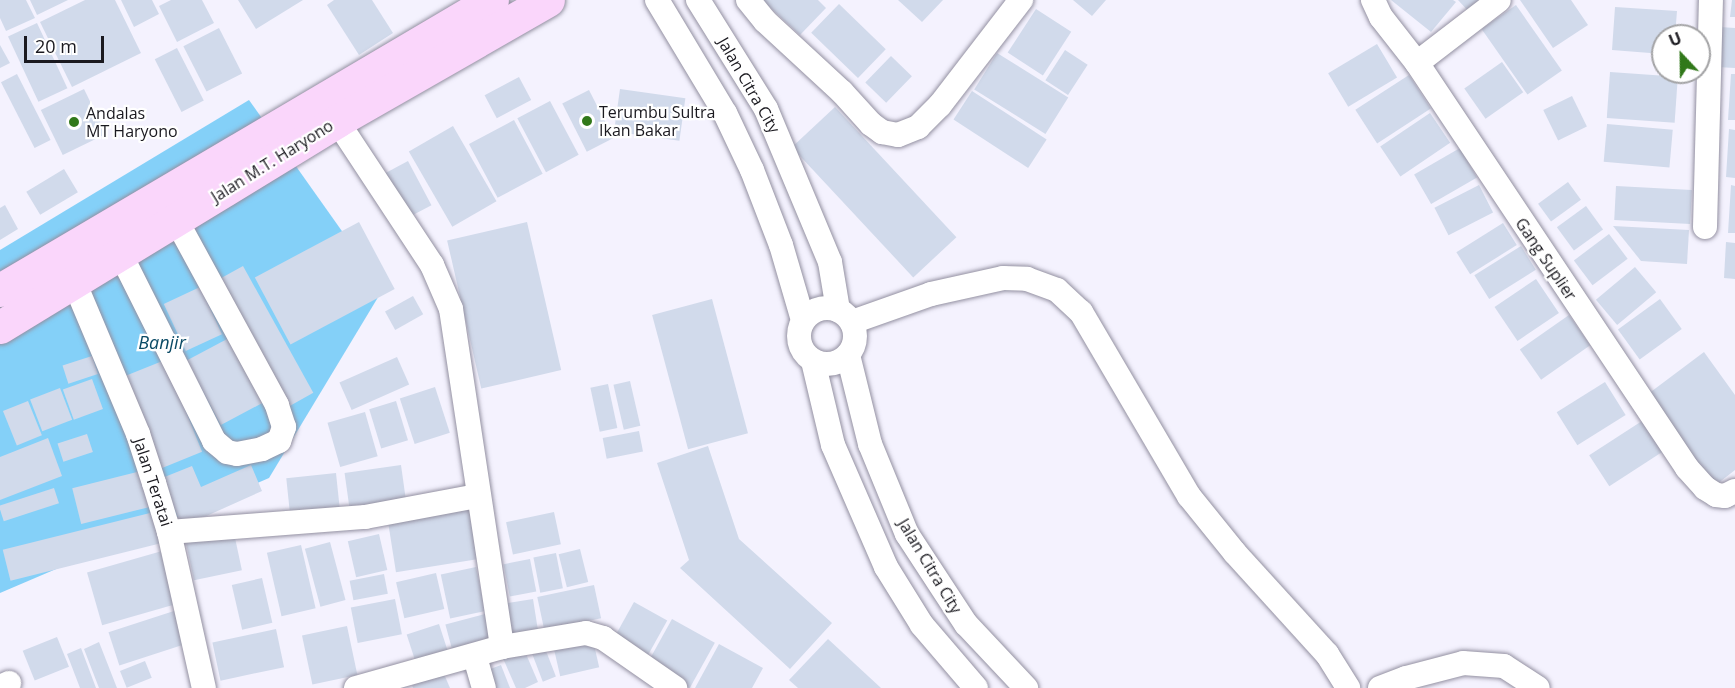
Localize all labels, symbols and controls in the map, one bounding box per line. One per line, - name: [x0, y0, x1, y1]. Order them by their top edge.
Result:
- scale bar: [27, 24, 106, 62]
- north arrow: [1651, 24, 1711, 84]
- text: U: [1665, 27, 1685, 52]
- text: 20 m: [35, 34, 77, 58]
- street label: Jalan Citra City: [714, 34, 784, 136]
- place label: Terumbu Sultra Ikan Bakar: [599, 102, 715, 140]
- place label: Andalas MT Haryono: [86, 103, 178, 141]
- marker: Terumbu Sultra Ikan Bakar: [580, 114, 594, 128]
- marker: Andalas MT Haryono: [67, 115, 81, 129]
- street label: Jalan M.T. Haryono: [207, 116, 337, 206]
- street label: Gang Suplier: [1511, 214, 1581, 304]
- water label: Banjir: [138, 331, 186, 353]
- street label: Jalan Teratai: [130, 435, 176, 529]
- street label: Jalan Citra City: [894, 515, 966, 617]

